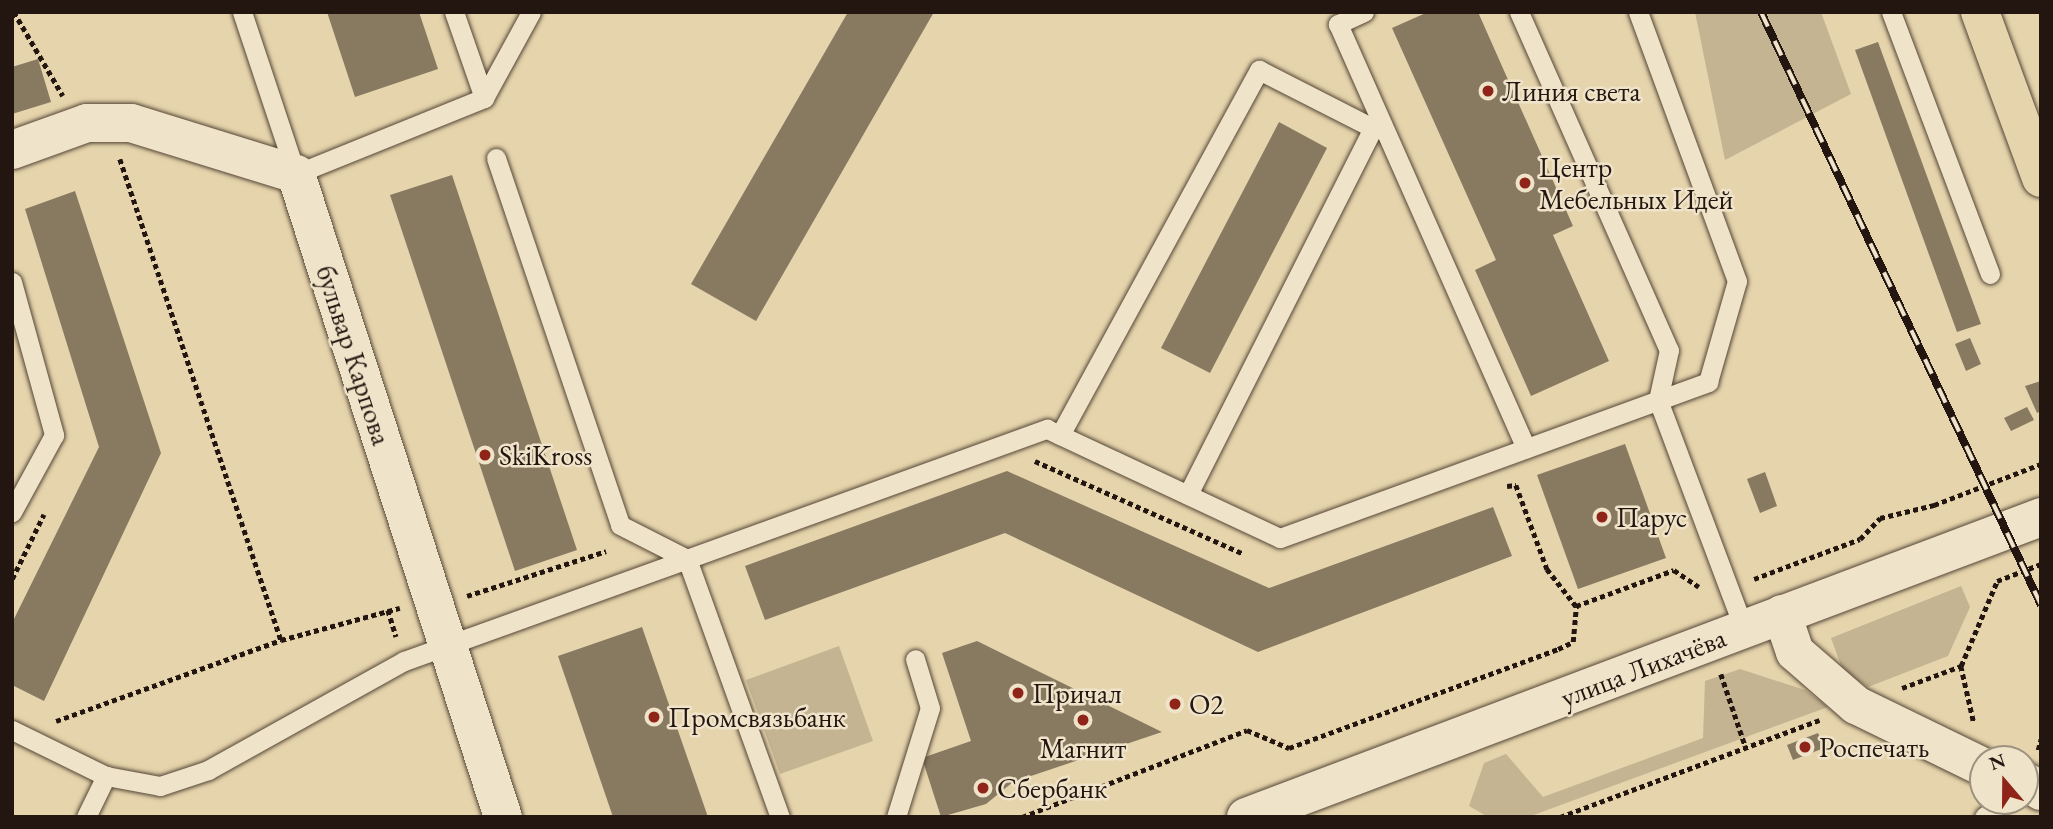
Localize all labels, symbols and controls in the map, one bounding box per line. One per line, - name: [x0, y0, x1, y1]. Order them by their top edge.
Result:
- place label: Линия света: [1502, 74, 1641, 108]
- marker: Линия света: [1480, 83, 1496, 99]
- place label: Центр Мебельных Идей: [1539, 150, 1733, 216]
- marker: Центр Мебельных Идей: [1517, 175, 1533, 191]
- street label: бульвар Карпова: [309, 261, 399, 449]
- place label: SkiKross: [499, 438, 592, 472]
- marker: SkiKross: [477, 447, 493, 463]
- place label: Парус: [1616, 500, 1687, 534]
- marker: Парус: [1594, 509, 1610, 525]
- street label: улица Лихачёва: [1556, 620, 1730, 714]
- place label: Причал: [1032, 676, 1122, 710]
- marker: Причал: [1010, 685, 1026, 701]
- place label: O2: [1189, 687, 1224, 721]
- marker: O2: [1167, 696, 1183, 712]
- place label: Промсвязьбанк: [668, 700, 846, 734]
- marker: Промсвязьбанк: [646, 709, 662, 725]
- marker: Магнит: [1075, 712, 1091, 728]
- place label: Роспечать: [1819, 730, 1929, 764]
- place label: Магнит: [1040, 731, 1126, 765]
- marker: Роспечать: [1797, 739, 1813, 755]
- north arrow: [1969, 745, 2039, 815]
- text: N: [1986, 747, 2009, 776]
- place label: Сбербанк: [997, 771, 1107, 805]
- marker: Сбербанк: [975, 780, 991, 796]

